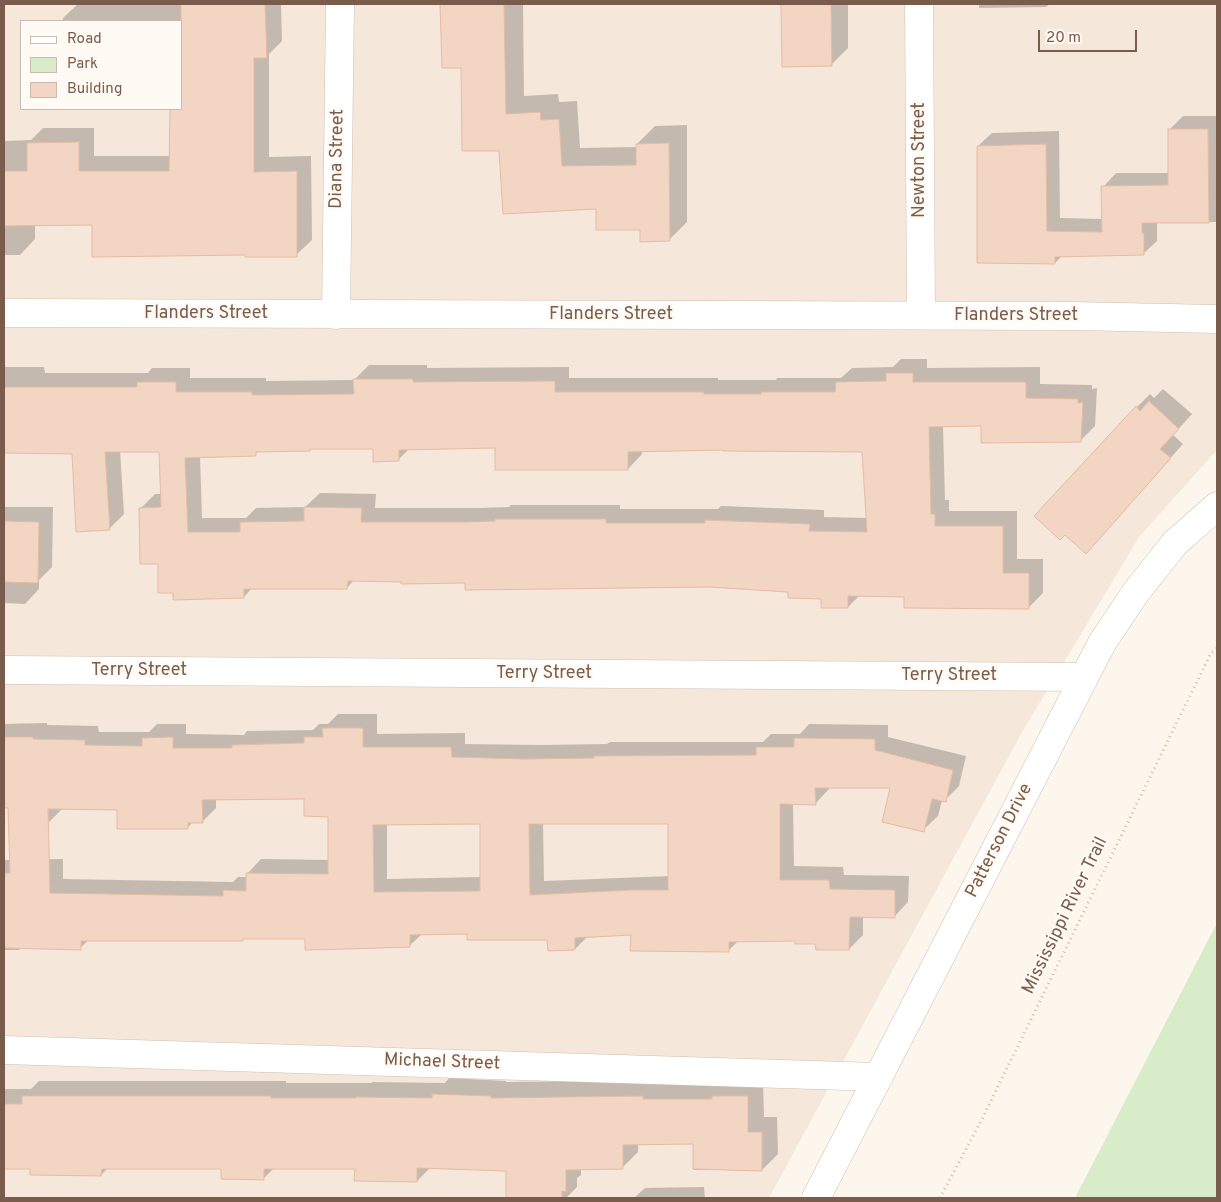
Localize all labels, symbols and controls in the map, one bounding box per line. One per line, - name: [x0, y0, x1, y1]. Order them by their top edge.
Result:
- legend: [20, 20, 182, 110]
- scale bar: [1041, 20, 1140, 52]
- text: 20 m: [1046, 29, 1081, 48]
- text: Road: [67, 30, 102, 49]
- text: Park: [67, 55, 98, 74]
- text: Building: [67, 80, 122, 99]
- street label: Newton Street: [909, 102, 931, 218]
- street label: Diana Street: [326, 109, 350, 209]
- street label: Flanders Street: [144, 303, 268, 325]
- street label: Flanders Street: [549, 304, 673, 326]
- street label: Flanders Street: [954, 305, 1078, 327]
- street label: Terry Street: [91, 660, 187, 682]
- street label: Terry Street: [496, 663, 592, 685]
- street label: Terry Street: [901, 665, 997, 687]
- street label: Patterson Drive: [962, 780, 1038, 902]
- street label: Mississippi River Trail: [1019, 834, 1113, 998]
- street label: Michael Street: [384, 1050, 500, 1076]

